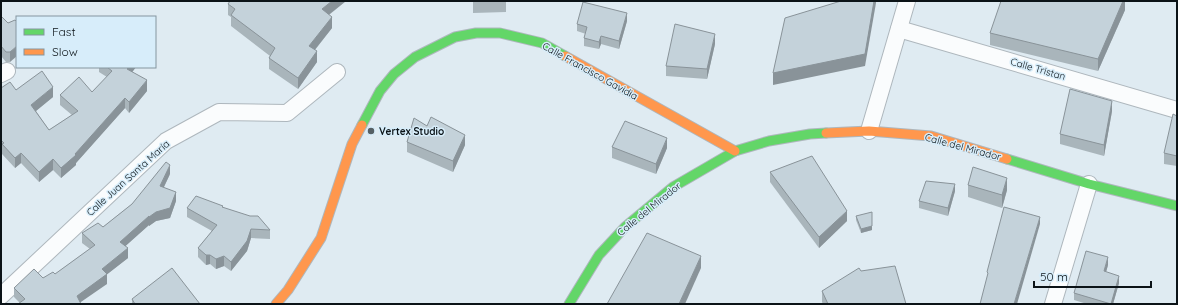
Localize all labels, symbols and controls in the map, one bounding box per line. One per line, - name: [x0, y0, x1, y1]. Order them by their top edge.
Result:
- legend: [16, 16, 156, 68]
- text: Fast: [52, 24, 76, 39]
- street label: Calle Francisco Gavidia: [540, 39, 640, 103]
- text: Slow: [52, 44, 78, 59]
- street label: Calle Tristan: [1009, 55, 1067, 83]
- place label: Vertex Studio: [379, 125, 444, 138]
- marker: Vertex Studio: [366, 126, 376, 136]
- street label: Calle del Mirador: [923, 131, 1003, 163]
- street label: Calle Juan Santa María: [84, 137, 172, 219]
- street label: Calle del Mirador: [614, 179, 684, 239]
- scale bar: [1034, 263, 1151, 289]
- text: 50 m: [1040, 269, 1068, 284]

